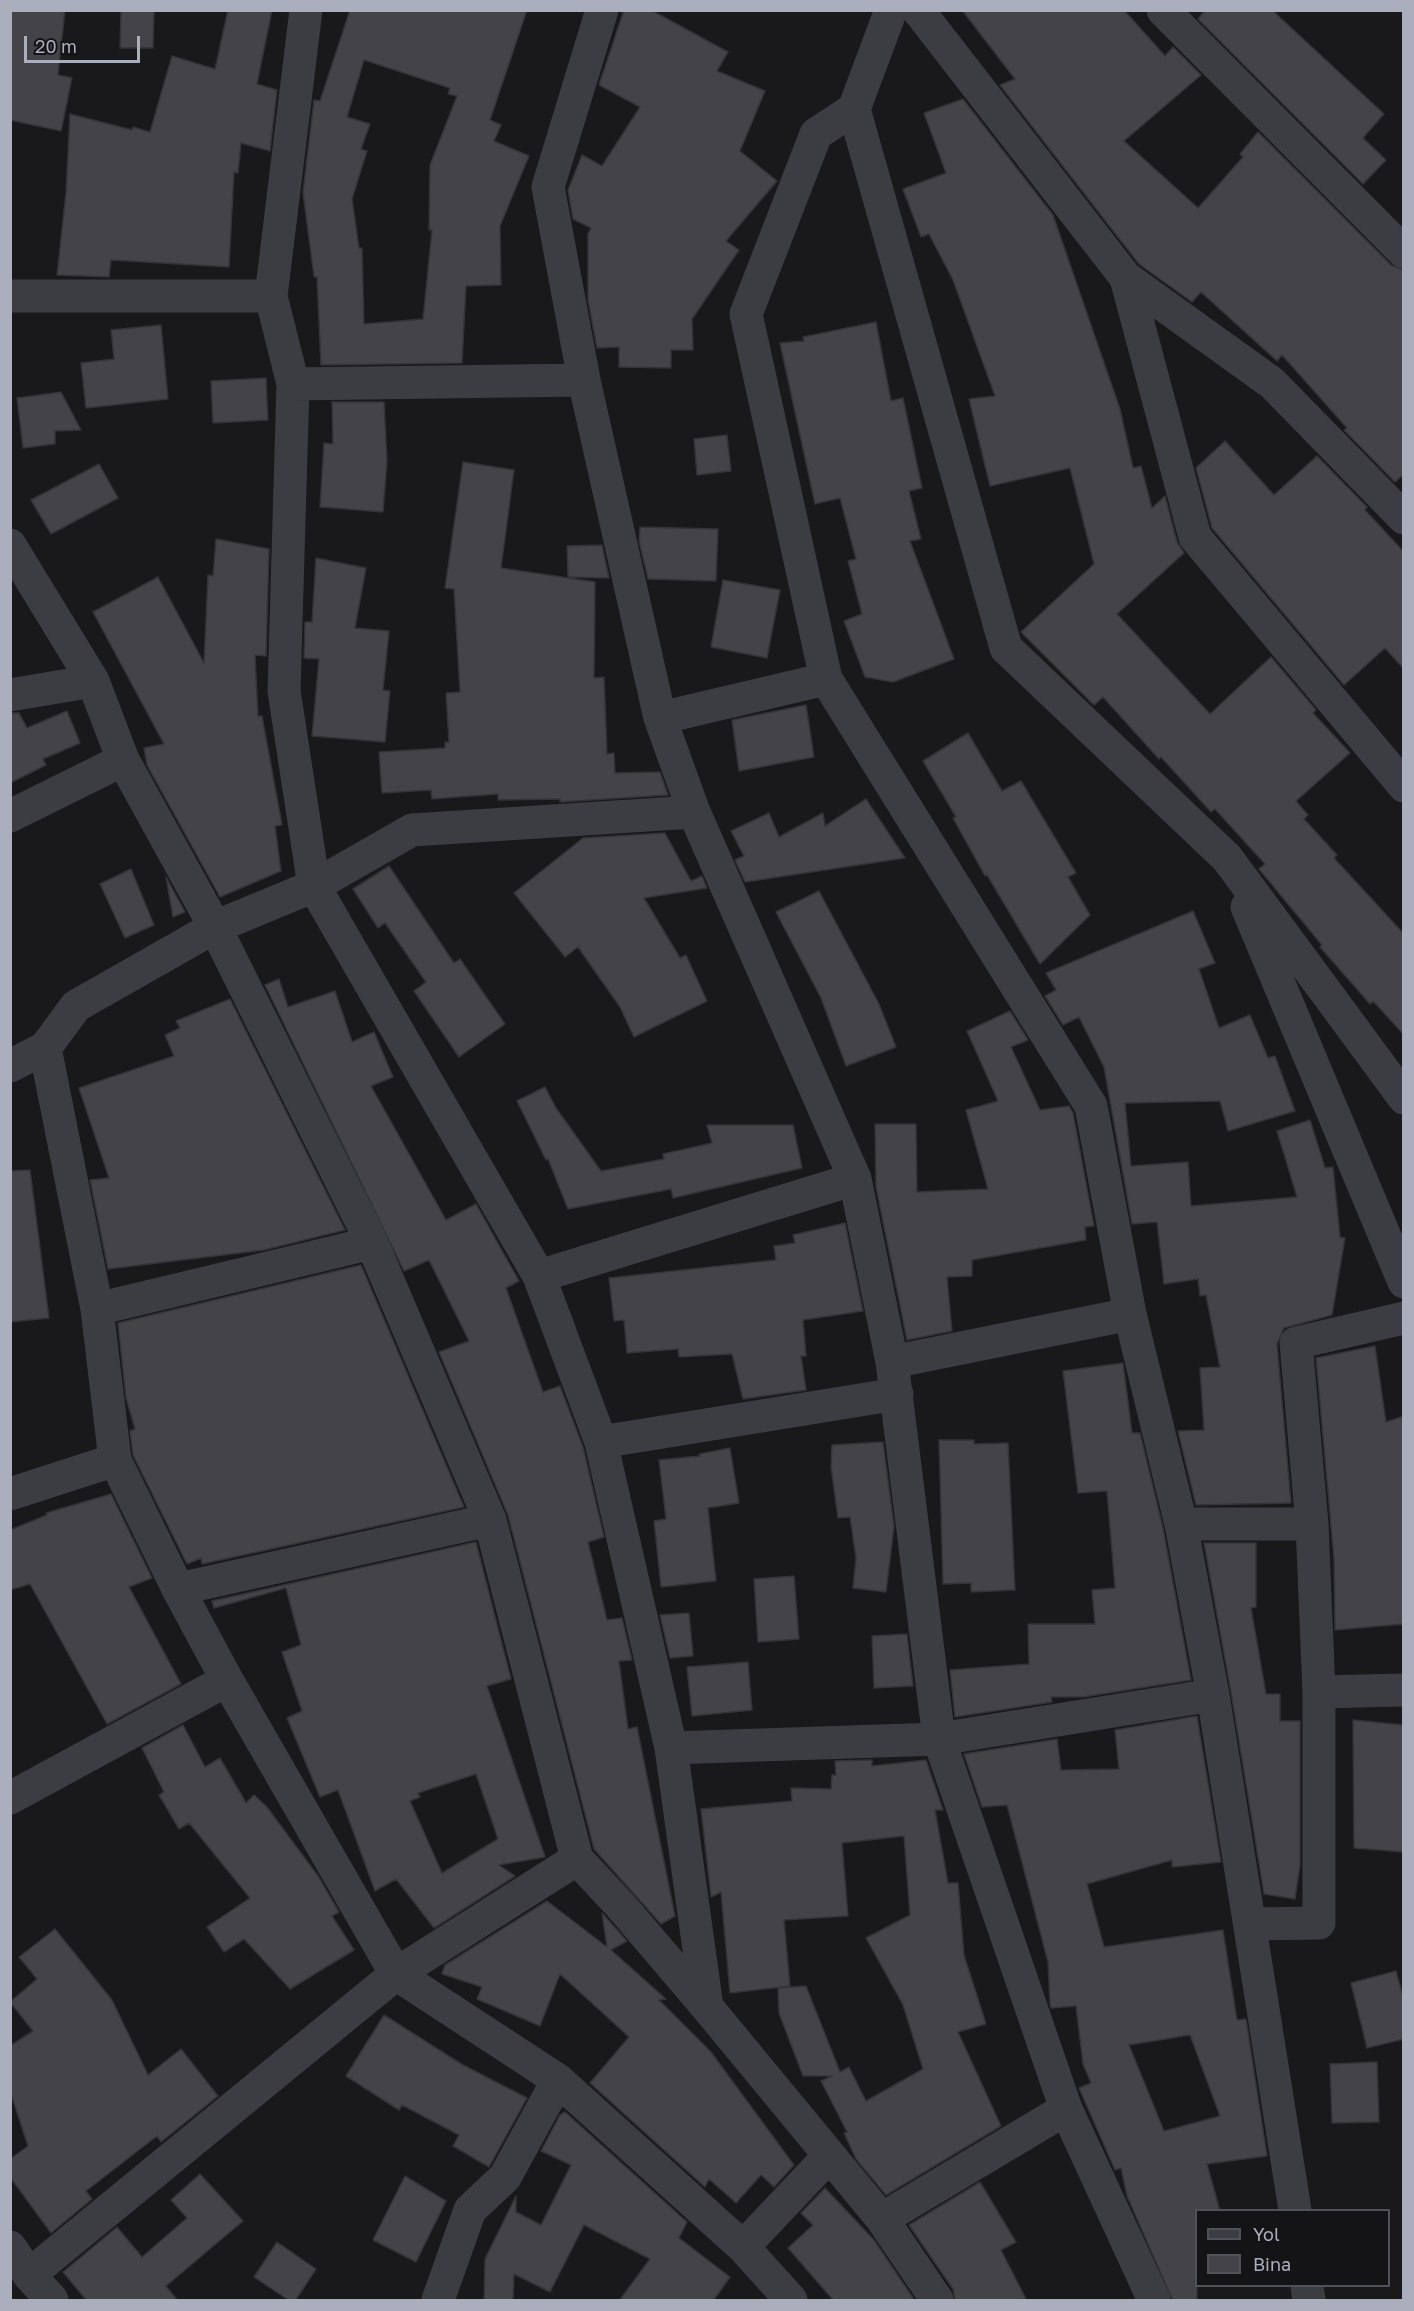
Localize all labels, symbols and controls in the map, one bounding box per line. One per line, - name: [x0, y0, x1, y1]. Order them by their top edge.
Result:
- scale bar: [27, 24, 142, 62]
- text: 20 m: [35, 35, 77, 57]
- legend: [1195, 2209, 1390, 2287]
- text: Yol: [1253, 2223, 1280, 2245]
- text: Bina: [1253, 2253, 1291, 2275]

